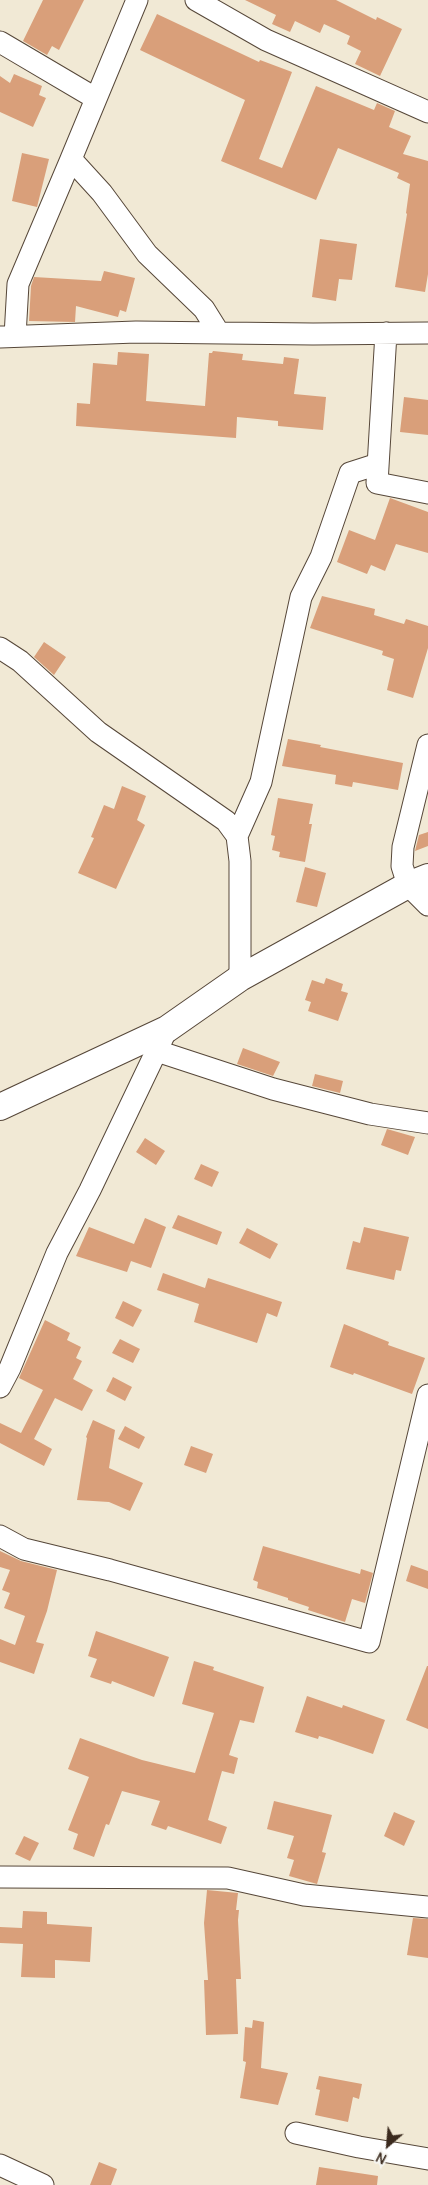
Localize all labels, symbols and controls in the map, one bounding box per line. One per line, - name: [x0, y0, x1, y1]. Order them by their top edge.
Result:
- north arrow: [363, 2120, 413, 2170]
- text: N: [373, 2148, 390, 2169]

